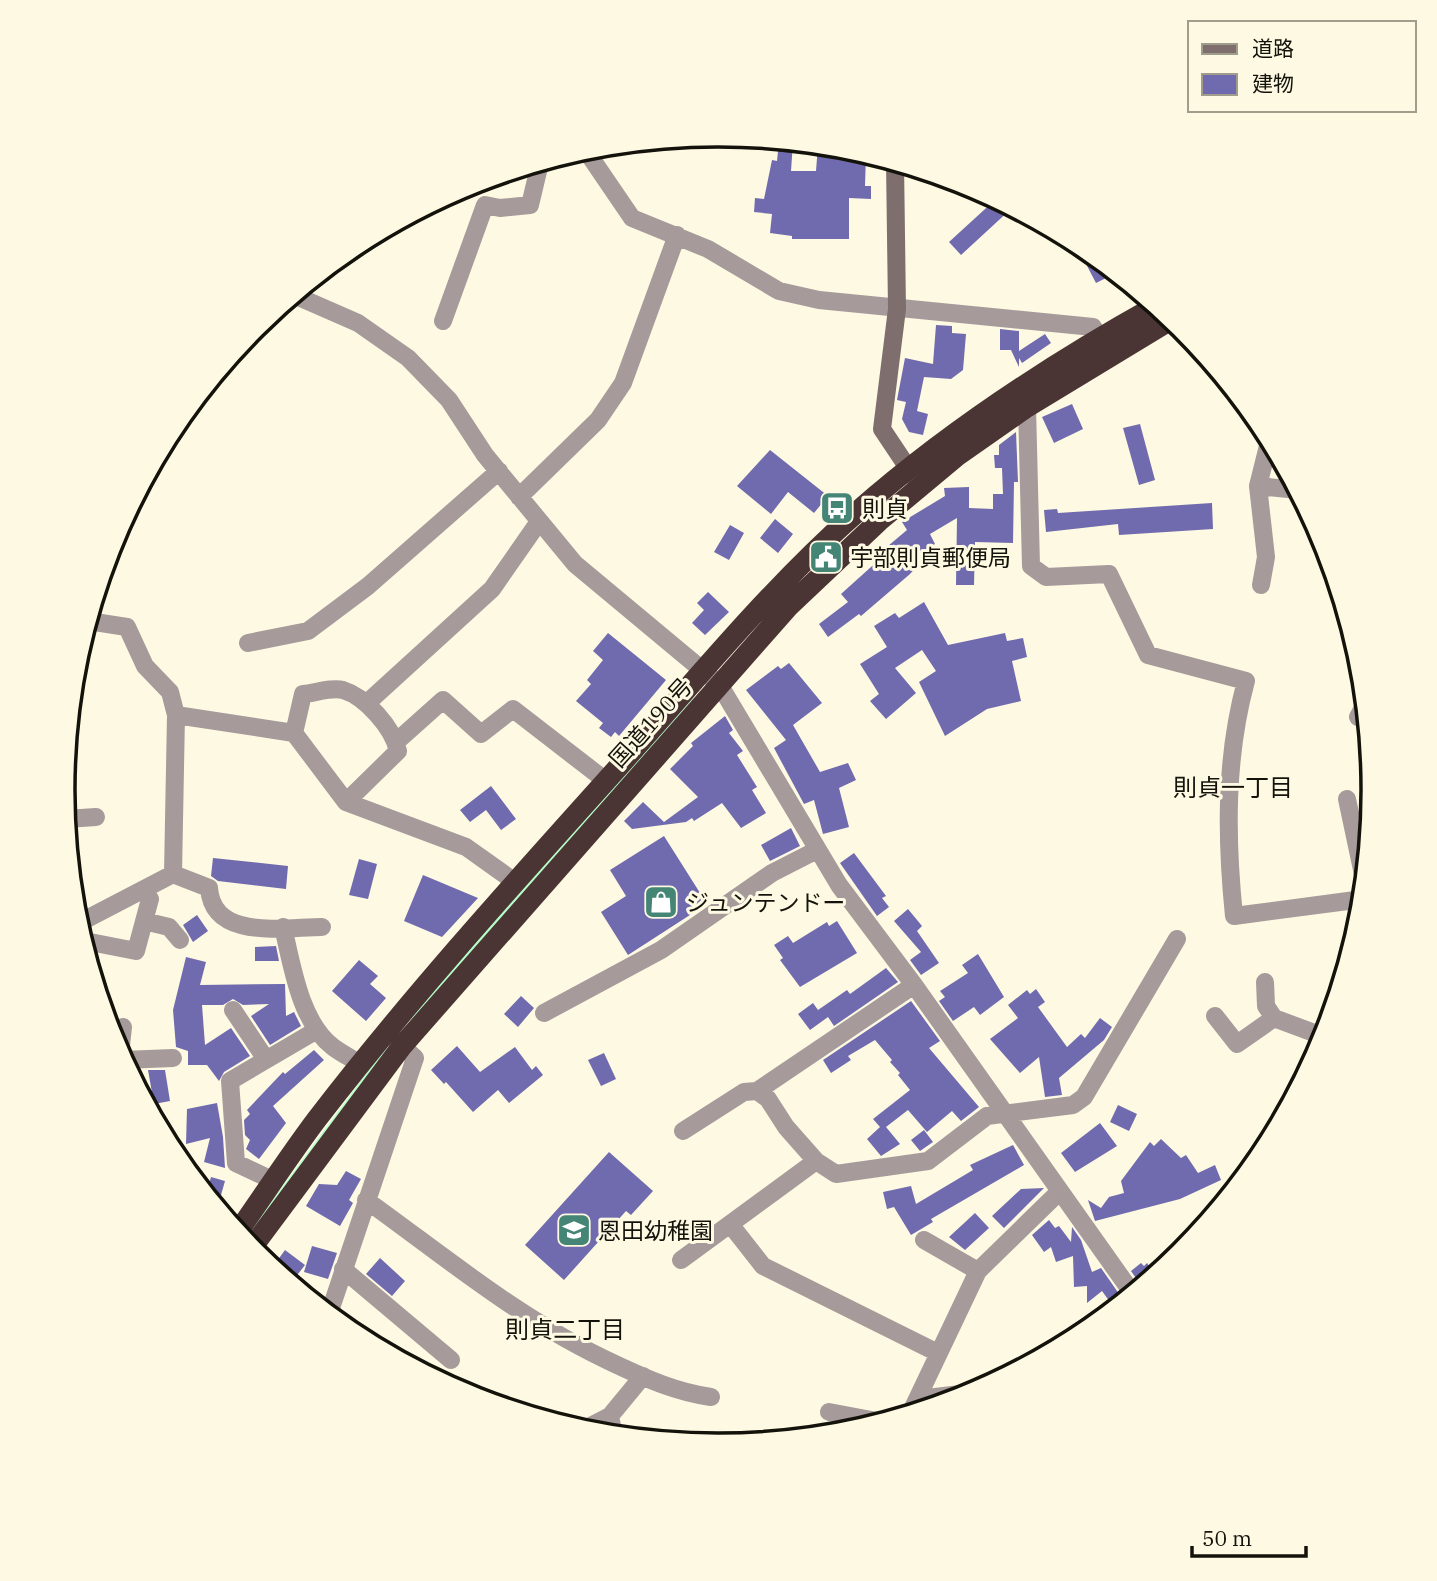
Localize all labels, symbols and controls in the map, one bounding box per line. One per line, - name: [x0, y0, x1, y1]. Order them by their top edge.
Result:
- legend: [1188, 21, 1416, 112]
- text: 道路: [1252, 34, 1294, 62]
- text: 建物: [1252, 69, 1294, 97]
- bus stop icon: 則貞: [818, 489, 856, 527]
- place label: 則貞: [862, 493, 908, 523]
- public building icon: 宇部則貞郵便局: [807, 538, 845, 576]
- place label: 宇部則貞郵便局: [850, 542, 1011, 572]
- street label: 国道190号: [602, 671, 698, 773]
- district label: 則貞一丁目: [1173, 771, 1293, 803]
- shop icon: ジュンテンドー: [642, 883, 680, 921]
- place label: ジュンテンドー: [686, 887, 845, 917]
- school or university icon: 恩田幼稚園: [555, 1211, 593, 1249]
- place label: 恩田幼稚園: [598, 1215, 713, 1245]
- district label: 則貞二丁目: [505, 1313, 625, 1345]
- scale bar: [1192, 1514, 1306, 1558]
- text: 50 m: [1202, 1524, 1252, 1552]

